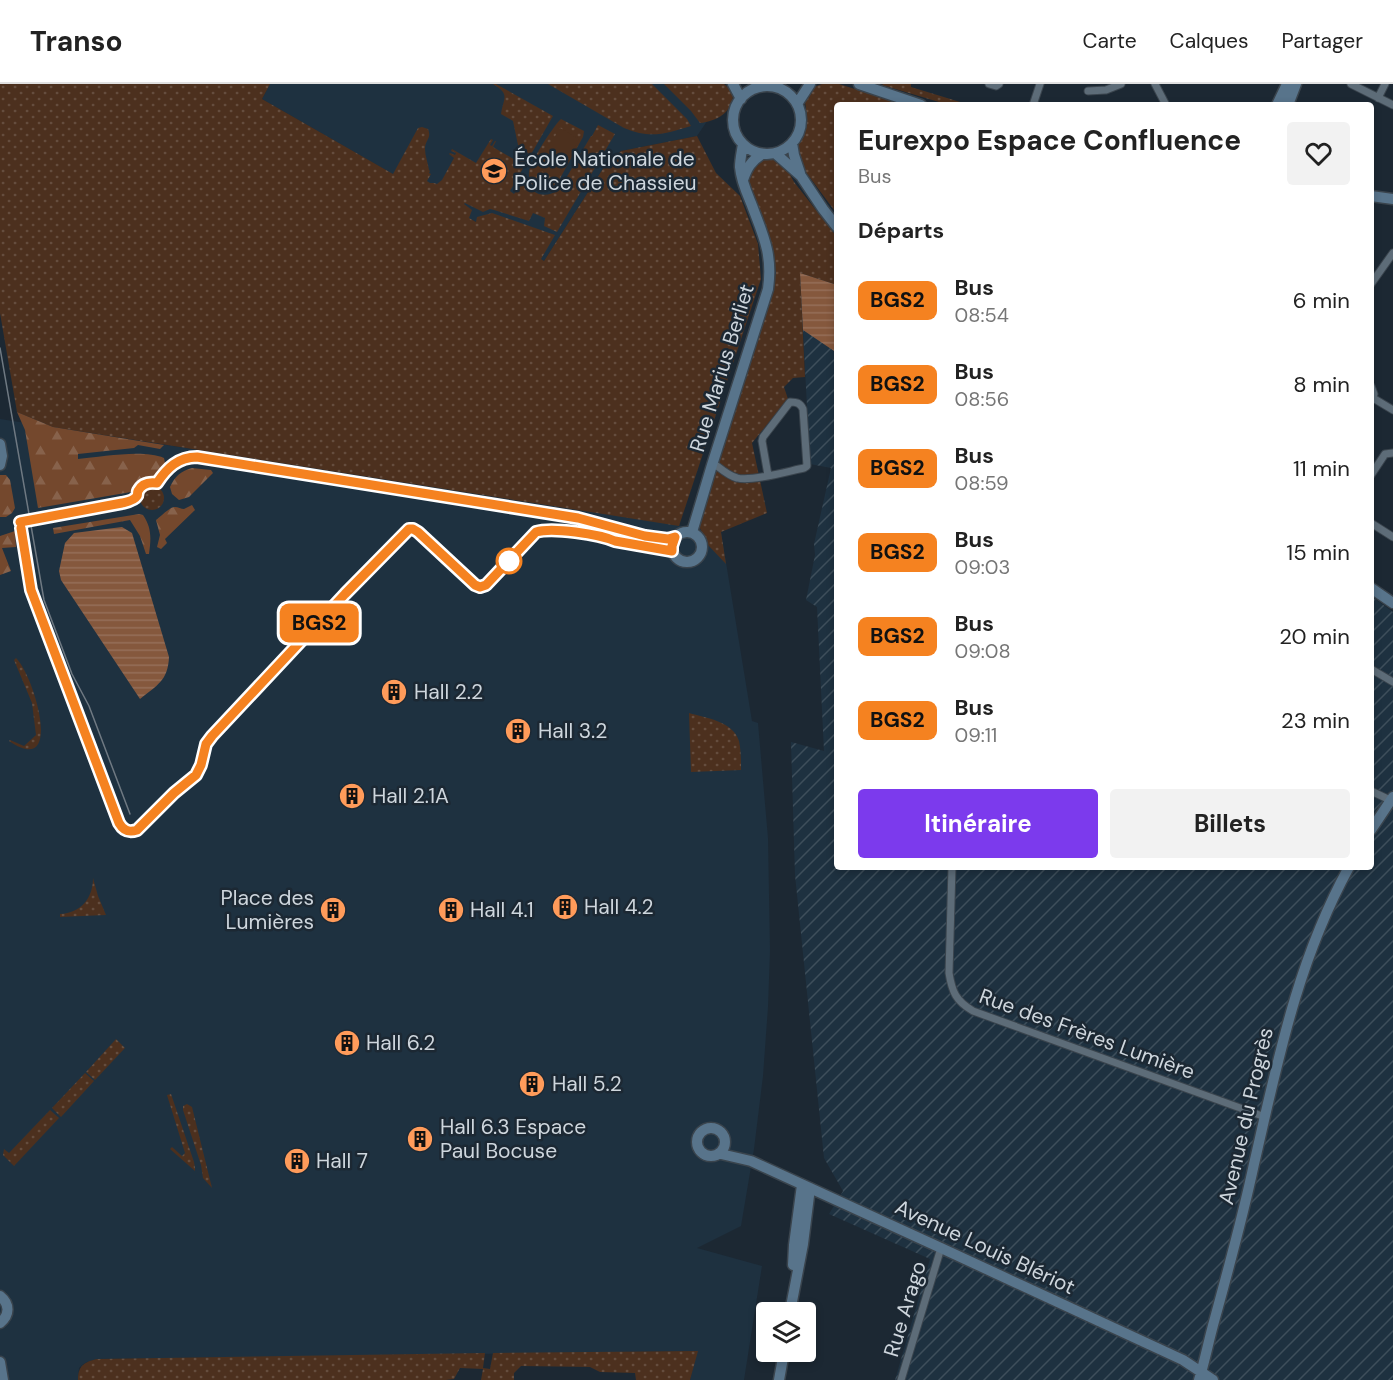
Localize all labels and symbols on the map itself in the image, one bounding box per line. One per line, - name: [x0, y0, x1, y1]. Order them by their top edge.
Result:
- place label: École Nationale de Police de Chassieu: [514, 145, 697, 197]
- school or university icon: École Nationale de Police de Chassieu: [479, 156, 509, 186]
- street label: Rue Marius Berliet: [683, 281, 761, 455]
- unlabelled marker: [496, 548, 522, 574]
- line badge: BGS2: [277, 604, 361, 642]
- building icon: Hall 2.2: [379, 677, 409, 707]
- place label: Hall 2.2: [414, 678, 483, 706]
- building icon: Hall 3.2: [503, 716, 533, 746]
- place label: Hall 3.2: [538, 717, 607, 745]
- building icon: Hall 2.1A: [337, 781, 367, 811]
- place label: Hall 2.1A: [372, 782, 449, 810]
- place label: Place des Lumières: [221, 884, 314, 936]
- building icon: Hall 4.2: [550, 892, 580, 922]
- place label: Hall 4.2: [584, 893, 654, 921]
- building icon: Place des Lumières: [318, 895, 348, 925]
- building icon: Hall 4.1: [436, 895, 466, 925]
- place label: Hall 4.1: [470, 896, 534, 924]
- street label: Rue des Frères Lumière: [975, 982, 1199, 1086]
- street label: Avenue du Progrès: [1212, 1025, 1280, 1207]
- building icon: Hall 6.2: [332, 1028, 362, 1058]
- place label: Hall 6.2: [366, 1029, 435, 1057]
- building icon: Hall 5.2: [517, 1069, 547, 1099]
- place label: Hall 5.2: [552, 1070, 622, 1098]
- place label: Hall 6.3 Espace Paul Bocuse: [440, 1113, 586, 1165]
- building icon: Hall 6.3 Espace Paul Bocuse: [405, 1124, 435, 1154]
- building icon: Hall 7: [282, 1146, 312, 1176]
- place label: Hall 7: [316, 1147, 368, 1175]
- street label: Avenue Louis Blériot: [890, 1193, 1080, 1301]
- street label: Rue Arago: [877, 1258, 933, 1360]

